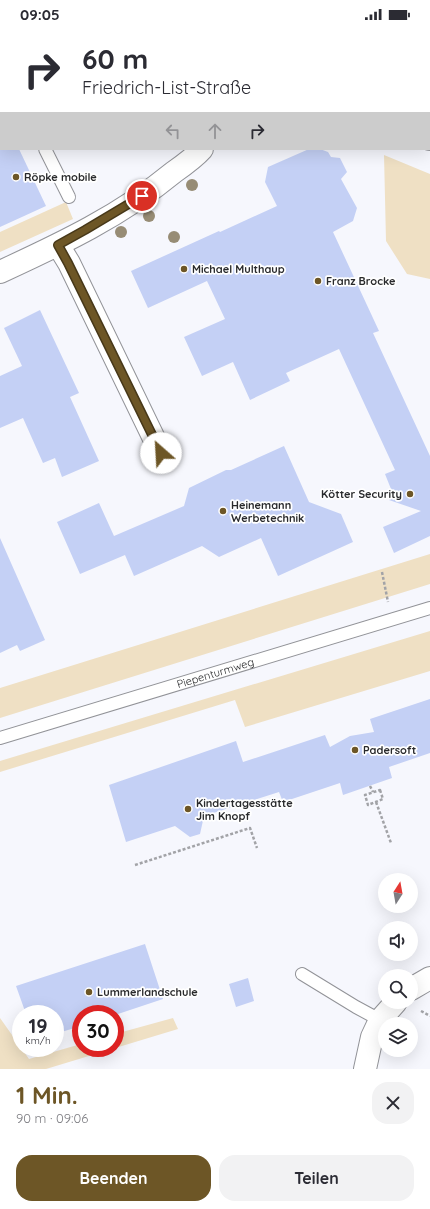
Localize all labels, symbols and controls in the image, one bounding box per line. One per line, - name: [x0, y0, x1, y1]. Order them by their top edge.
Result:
- text: 09:05: [20, 5, 60, 24]
- text: 60 m: [82, 41, 148, 76]
- icon: right: [16, 44, 68, 96]
- text: Friedrich-List-Straße: [82, 76, 251, 99]
- icon: left: [162, 120, 184, 142]
- icon: ahead: [204, 120, 226, 142]
- icon: right: [246, 120, 268, 142]
- place label: Röpke mobile: [24, 170, 97, 184]
- marker: Röpke mobile: [11, 172, 21, 182]
- pin: [125, 179, 159, 213]
- icon: arrive: [131, 185, 153, 207]
- place label: Michael Multhaup: [192, 262, 285, 276]
- marker: Michael Multhaup: [179, 264, 189, 274]
- place label: Franz Brocke: [326, 274, 396, 288]
- marker: Franz Brocke: [313, 276, 323, 286]
- position arrow: [140, 432, 182, 474]
- place label: Kötter Security: [321, 487, 402, 501]
- marker: Kötter Security: [405, 489, 415, 499]
- place label: Heinemann Werbetechnik: [231, 498, 304, 525]
- marker: Heinemann Werbetechnik: [218, 506, 228, 516]
- street label: Piepenturmweg: [175, 655, 256, 691]
- place label: Padersoft: [363, 743, 416, 757]
- marker: Padersoft: [350, 745, 360, 755]
- place label: Kindertagesstätte Jim Knopf: [196, 796, 293, 823]
- marker: Kindertagesstätte Jim Knopf: [183, 804, 193, 814]
- north arrow: [378, 873, 418, 913]
- map controls: [378, 873, 418, 1057]
- button: sound: [378, 921, 418, 961]
- button: search: [378, 969, 418, 1009]
- place label: Lummerlandschule: [97, 985, 198, 999]
- marker: Lummerlandschule: [84, 987, 94, 997]
- speed limit sign: 30: [72, 1005, 124, 1057]
- text: 19: [28, 1013, 48, 1038]
- button: layers: [378, 1017, 418, 1057]
- text: km/h: [25, 1034, 51, 1047]
- text: 1 Min.: [16, 1080, 78, 1110]
- button: close: [372, 1082, 414, 1124]
- text: 90 m · 09:06: [16, 1110, 88, 1126]
- button: Beenden: [16, 1155, 211, 1201]
- button: Teilen: [219, 1155, 414, 1201]

